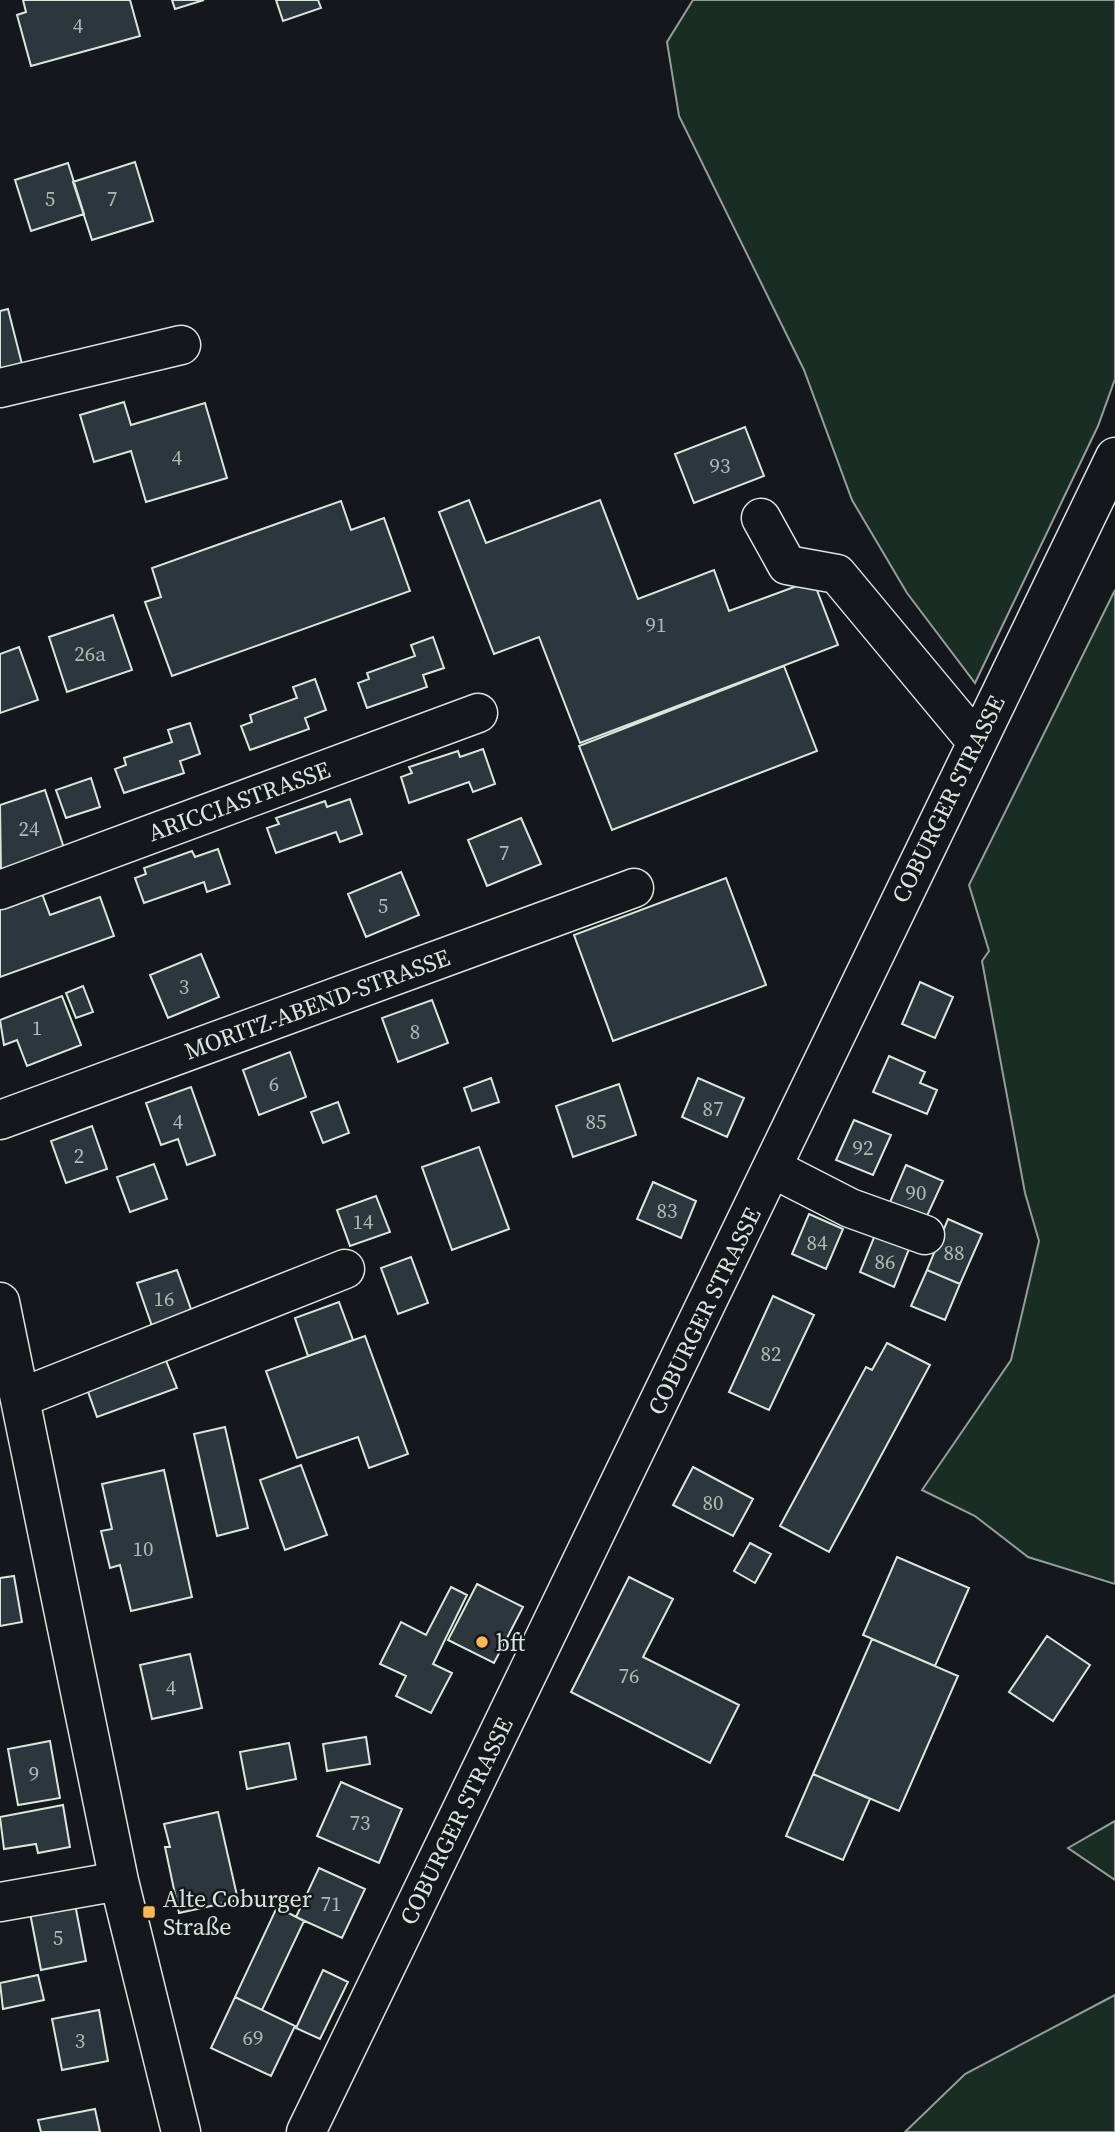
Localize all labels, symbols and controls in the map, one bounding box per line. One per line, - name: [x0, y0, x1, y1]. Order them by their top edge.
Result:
- house number: 4: [73, 11, 84, 40]
- house number: 5: [45, 184, 55, 213]
- house number: 7: [107, 184, 117, 213]
- house number: 4: [172, 443, 183, 472]
- house number: 93: [710, 451, 731, 480]
- house number: 91: [646, 610, 667, 639]
- house number: 26a: [74, 639, 106, 668]
- street label: COBURGER STRASSE: [883, 690, 1013, 908]
- street label: ARICCIASTRASSE: [143, 753, 335, 849]
- house number: 24: [19, 814, 40, 843]
- house number: 7: [499, 838, 509, 867]
- house number: 5: [378, 891, 388, 920]
- street label: MORITZ-ABEND-STRASSE: [180, 941, 454, 1067]
- house number: 3: [179, 972, 189, 1001]
- house number: 1: [32, 1013, 42, 1042]
- house number: 8: [410, 1017, 420, 1046]
- house number: 6: [269, 1069, 279, 1098]
- house number: 87: [703, 1094, 724, 1123]
- house number: 4: [173, 1107, 184, 1136]
- house number: 85: [586, 1107, 607, 1136]
- house number: 92: [853, 1133, 874, 1162]
- house number: 2: [74, 1141, 84, 1170]
- house number: 90: [906, 1178, 927, 1207]
- house number: 83: [657, 1196, 678, 1225]
- street label: COBURGER STRASSE: [639, 1202, 769, 1420]
- house number: 14: [353, 1207, 374, 1236]
- house number: 84: [807, 1228, 828, 1257]
- house number: 88: [944, 1238, 965, 1267]
- house number: 86: [875, 1247, 896, 1276]
- house number: 16: [154, 1284, 175, 1313]
- house number: 82: [761, 1339, 782, 1368]
- house number: 80: [703, 1488, 724, 1517]
- house number: 10: [133, 1534, 154, 1563]
- place label: bft: [496, 1626, 526, 1659]
- marker: bft: [474, 1634, 490, 1650]
- house number: 76: [619, 1661, 640, 1690]
- house number: 4: [166, 1673, 177, 1702]
- street label: COBURGER STRASSE: [391, 1712, 521, 1930]
- house number: 9: [29, 1759, 39, 1788]
- house number: 73: [350, 1808, 371, 1837]
- place label: Alte Coburger Straße: [163, 1882, 312, 1943]
- house number: 71: [321, 1889, 342, 1918]
- marker: Alte Coburger Straße: [141, 1904, 157, 1920]
- house number: 5: [53, 1923, 63, 1952]
- house number: 69: [243, 2023, 264, 2052]
- house number: 3: [75, 2026, 85, 2055]

